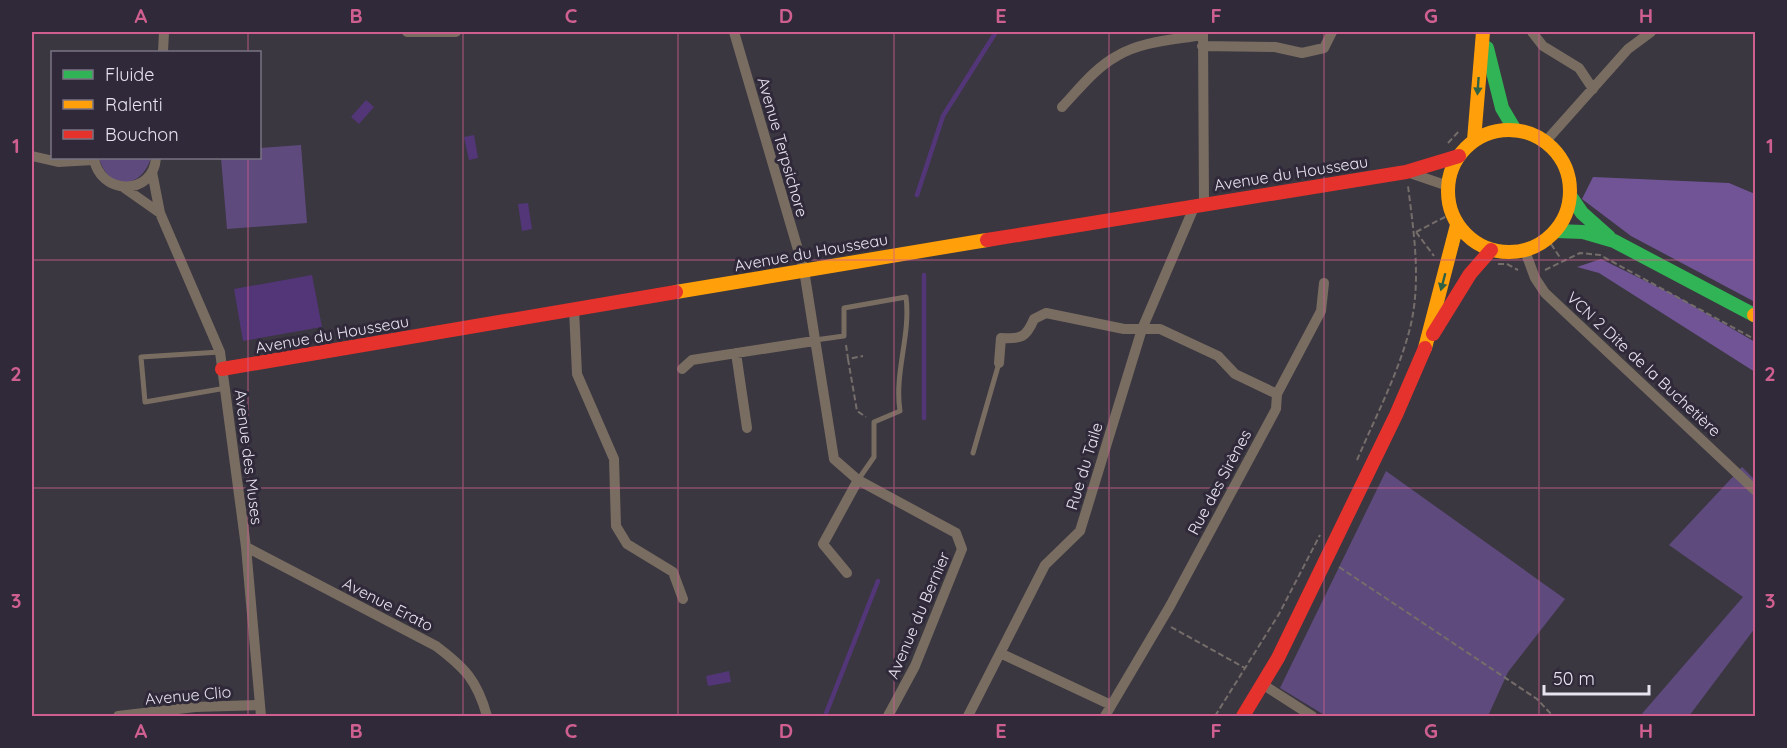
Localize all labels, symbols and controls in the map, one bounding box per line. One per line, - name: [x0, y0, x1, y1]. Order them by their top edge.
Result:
- text: A: [135, 3, 148, 28]
- text: B: [349, 3, 363, 28]
- text: C: [565, 3, 578, 28]
- text: D: [779, 3, 793, 28]
- text: E: [995, 3, 1007, 28]
- text: F: [1210, 3, 1222, 28]
- text: G: [1424, 3, 1438, 28]
- text: H: [1639, 3, 1653, 28]
- legend: [51, 51, 261, 159]
- text: Fluide: [105, 63, 154, 86]
- street label: Avenue Terpsichore: [753, 75, 813, 219]
- one-way arrow: [1474, 76, 1483, 95]
- text: Ralenti: [105, 93, 163, 116]
- text: Bouchon: [105, 123, 179, 146]
- text: 1: [12, 133, 20, 158]
- text: 1: [1766, 133, 1774, 158]
- street label: Avenue du Housseau: [1213, 151, 1369, 195]
- street label: Avenue du Housseau: [733, 229, 889, 275]
- one-way arrow: [1437, 272, 1447, 291]
- street label: VCN 2 Dite de la Buchetière: [1563, 287, 1725, 441]
- street label: Avenue du Housseau: [254, 311, 410, 357]
- text: 2: [10, 361, 22, 386]
- text: 2: [1764, 361, 1776, 386]
- street label: Avenue des Muses: [231, 388, 267, 526]
- street label: Rue du Taile: [1061, 420, 1107, 512]
- street label: Rue des Sirènes: [1183, 426, 1255, 538]
- street label: Avenue du Bernier: [882, 549, 954, 681]
- street label: Avenue Erato: [339, 573, 437, 635]
- text: 3: [11, 588, 21, 613]
- text: 3: [1765, 588, 1775, 613]
- scale bar: [1544, 658, 1649, 696]
- text: 50 m: [1553, 667, 1595, 690]
- street label: Avenue Clio: [144, 681, 232, 709]
- text: A: [135, 718, 148, 743]
- text: B: [349, 718, 363, 743]
- text: C: [565, 718, 578, 743]
- text: D: [779, 718, 793, 743]
- text: E: [995, 718, 1007, 743]
- text: F: [1210, 718, 1222, 743]
- text: G: [1424, 718, 1438, 743]
- text: H: [1639, 718, 1653, 743]

